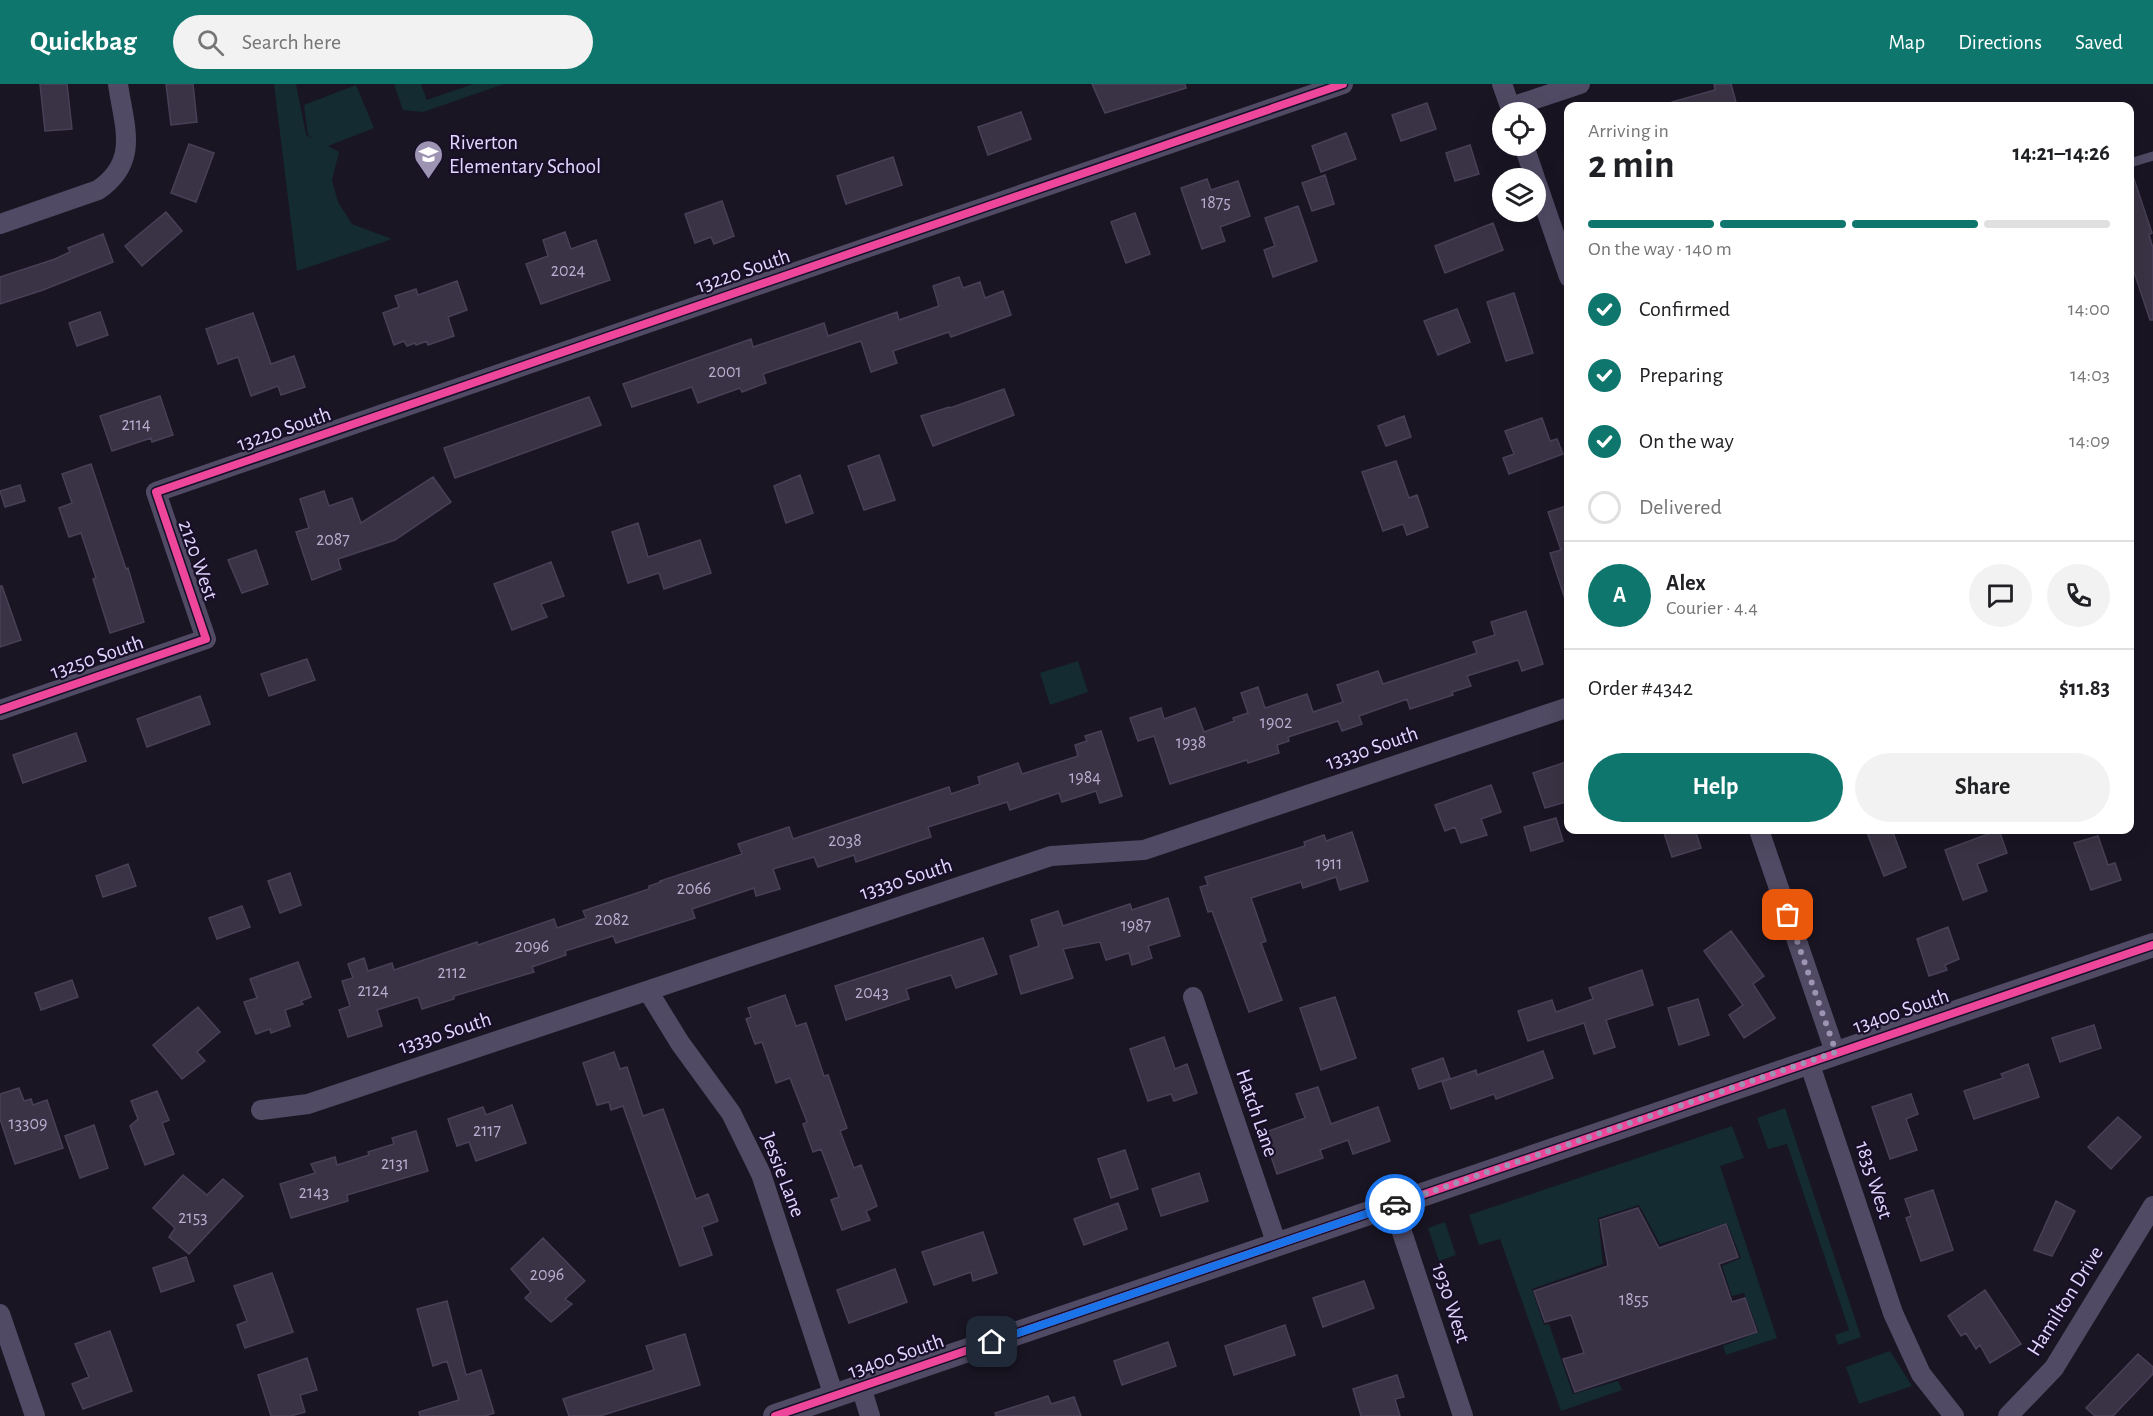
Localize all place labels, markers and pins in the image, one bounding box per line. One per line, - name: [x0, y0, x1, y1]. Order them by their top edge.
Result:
- place label: Riverton Elementary School: [449, 132, 601, 177]
- school or university icon: Riverton Elementary School: [412, 138, 444, 180]
- pin: [1762, 889, 1813, 940]
- pin: [966, 1316, 1017, 1367]

